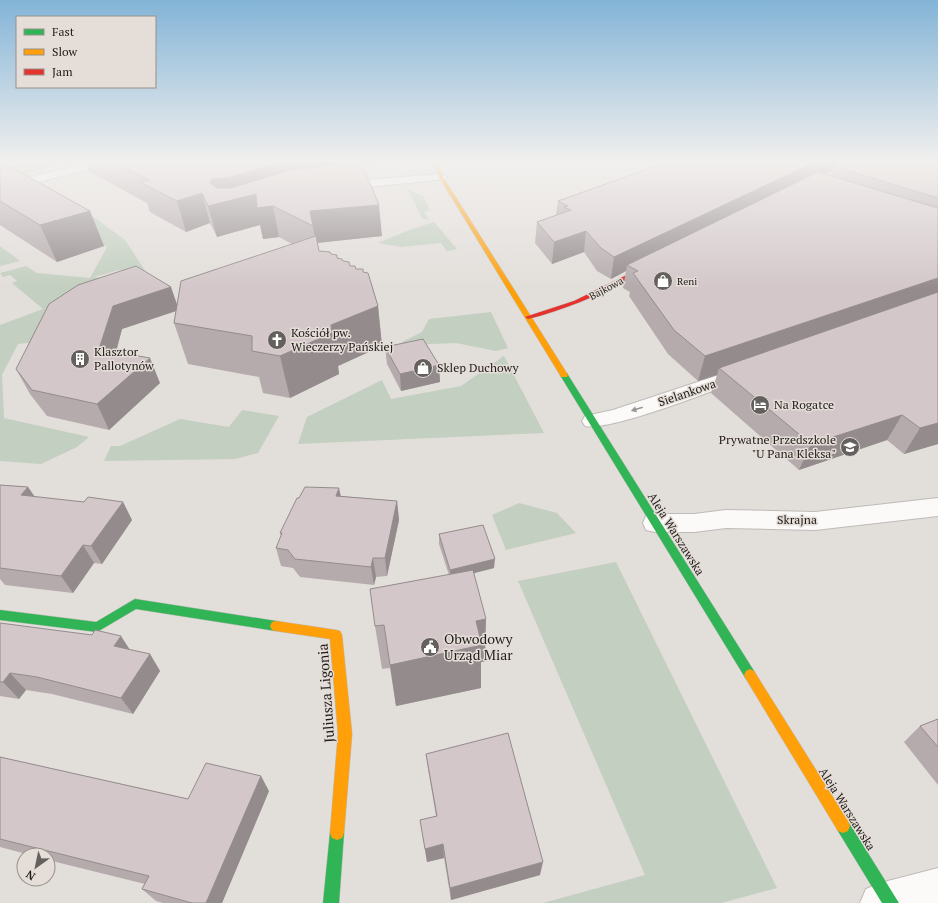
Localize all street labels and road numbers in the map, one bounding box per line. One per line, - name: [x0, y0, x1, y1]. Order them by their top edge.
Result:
- street label: Bajkowa: [587, 274, 626, 303]
- street label: Sielankowa: [656, 376, 718, 409]
- street label: Aleja Warszawska: [645, 490, 708, 578]
- street label: Skrajna: [777, 512, 817, 527]
- street label: Juliusza Ligonia: [313, 643, 338, 743]
- street label: Aleja Warszawska: [816, 765, 879, 853]

